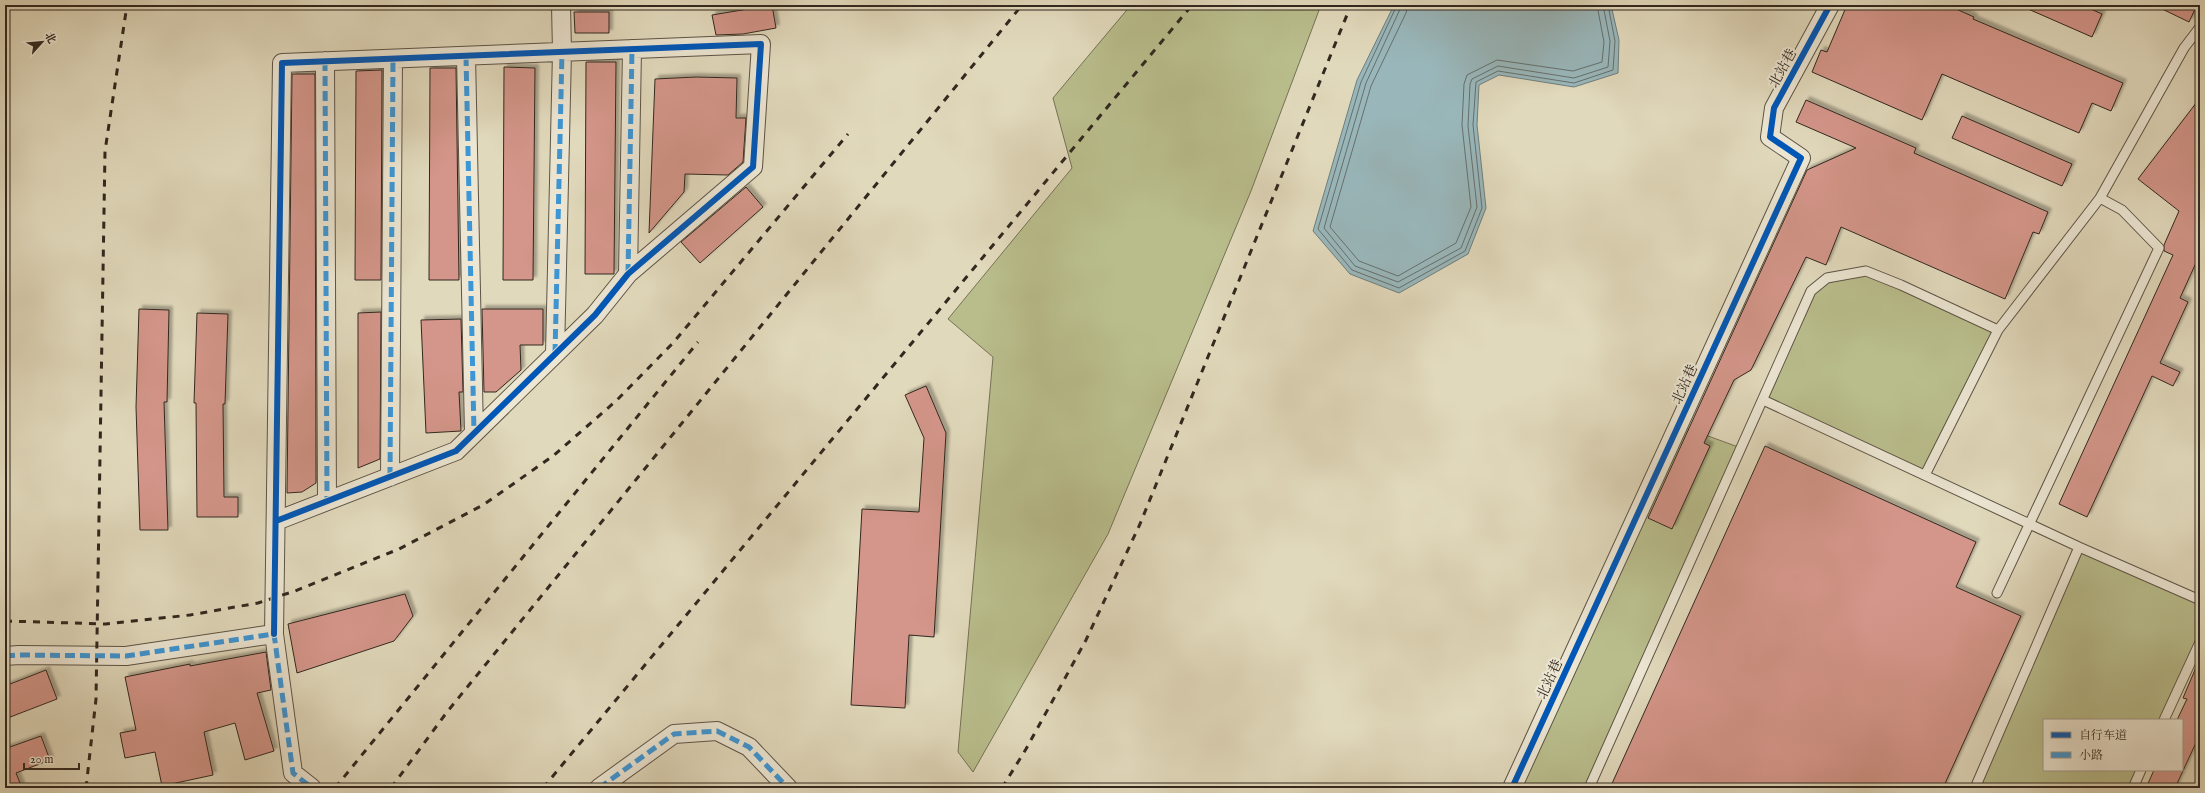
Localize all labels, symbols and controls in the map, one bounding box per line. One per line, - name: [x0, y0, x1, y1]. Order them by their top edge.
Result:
- north arrow: [22, 22, 62, 62]
- text: 北: [41, 30, 59, 46]
- street label: 北站巷: [1765, 46, 1801, 91]
- street label: 北站巷: [1668, 362, 1702, 407]
- street label: 北站巷: [1533, 657, 1567, 702]
- legend: [2043, 719, 2183, 771]
- text: 自行车道: [2079, 728, 2127, 743]
- scale bar: [24, 745, 79, 771]
- text: 小路: [2079, 748, 2103, 763]
- text: 20 m: [30, 752, 53, 767]

